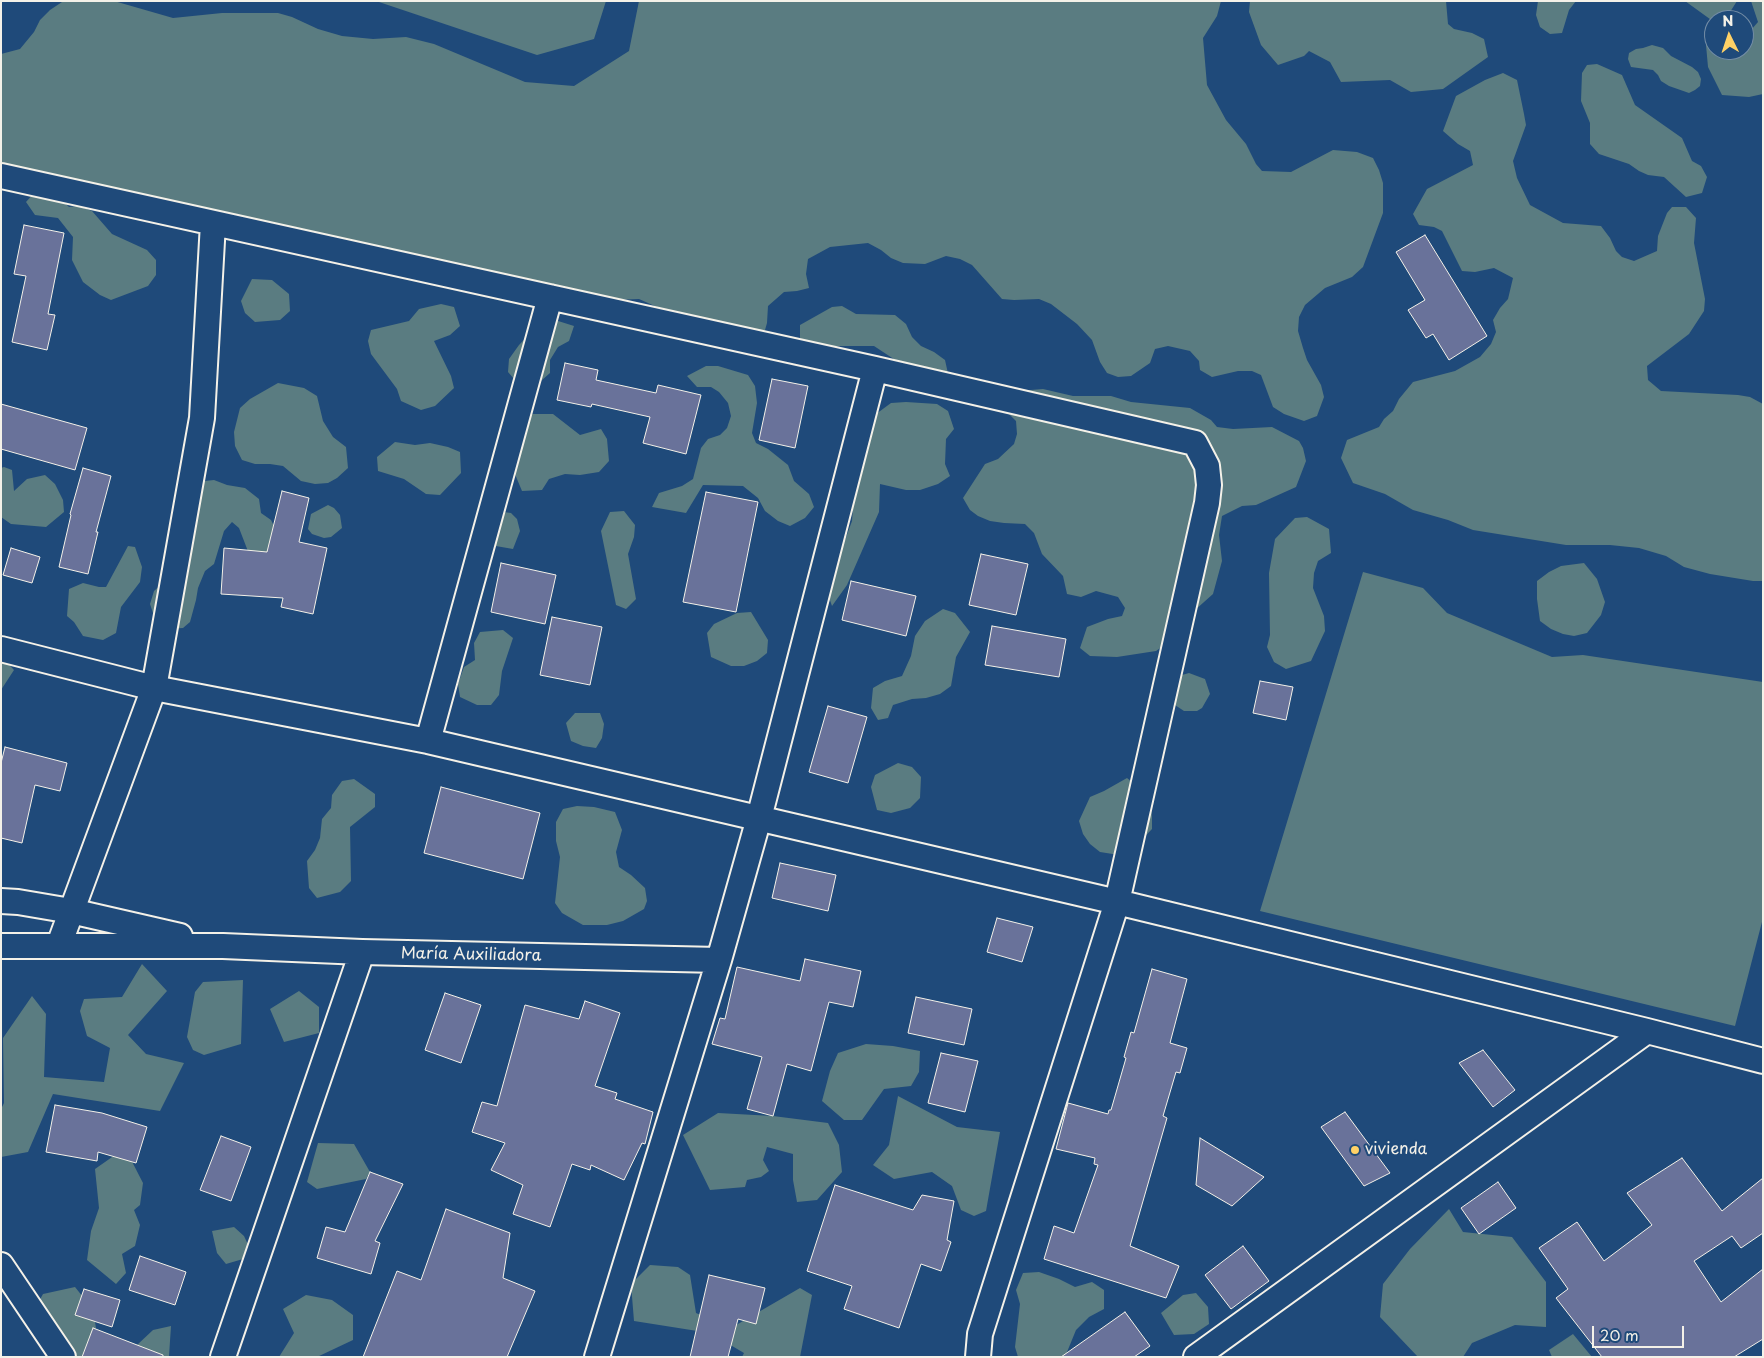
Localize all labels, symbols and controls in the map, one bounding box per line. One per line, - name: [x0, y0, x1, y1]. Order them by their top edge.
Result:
- north arrow: [1704, 10, 1754, 60]
- text: N: [1722, 10, 1734, 31]
- street label: María Auxiliadora: [401, 944, 541, 966]
- place label: vivienda: [1365, 1140, 1427, 1160]
- marker: vivienda: [1349, 1144, 1361, 1156]
- scale bar: [1594, 1316, 1686, 1348]
- text: 20 m: [1600, 1323, 1639, 1346]

